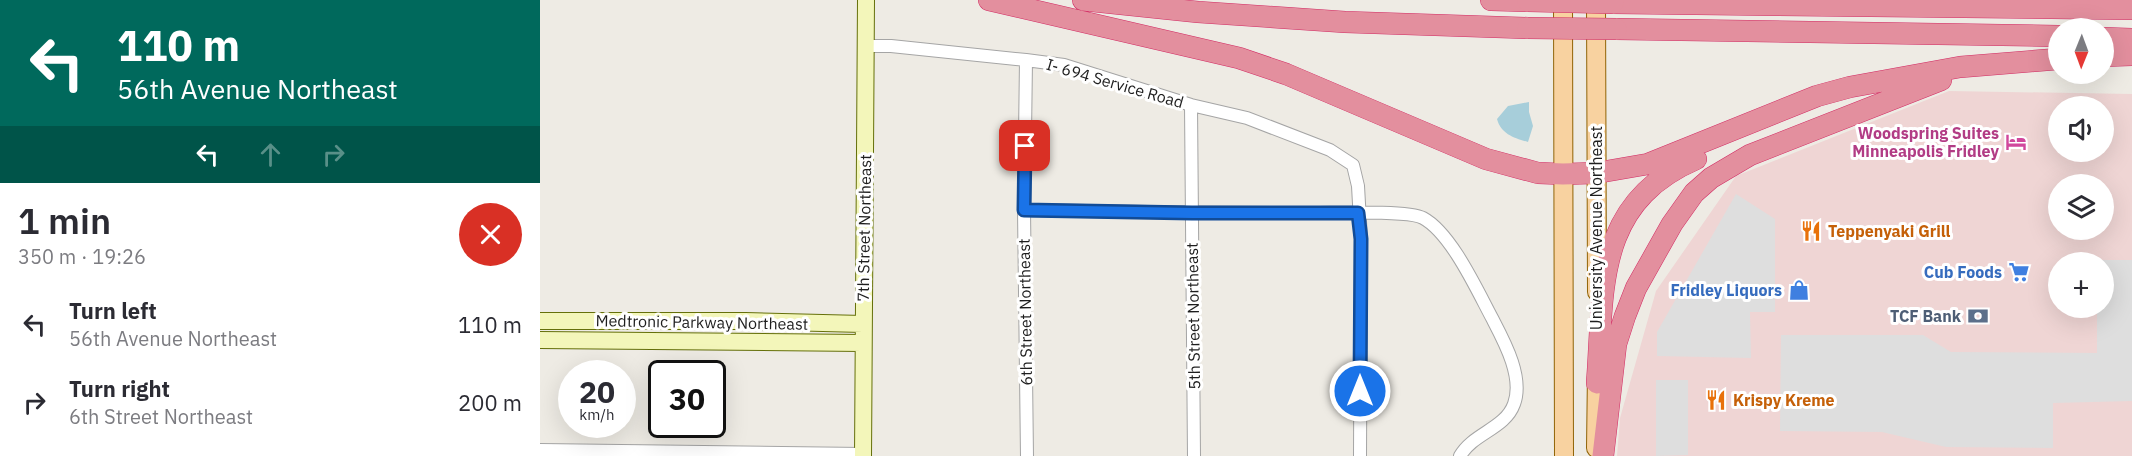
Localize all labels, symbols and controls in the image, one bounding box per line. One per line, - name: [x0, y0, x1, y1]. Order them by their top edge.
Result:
- text: 110 m: [117, 18, 240, 73]
- north arrow: [2048, 18, 2114, 84]
- map controls: [2048, 18, 2114, 318]
- icon: left: [18, 24, 96, 102]
- street label: I- 694 Service Road: [1044, 54, 1186, 112]
- text: 56th Avenue Northeast: [117, 71, 398, 106]
- button: sound: [2048, 96, 2114, 162]
- pin: [999, 120, 1050, 171]
- place label: Woodspring Suites Minneapolis Fridley: [1852, 123, 1999, 161]
- street label: University Avenue Northeast: [1586, 126, 1606, 330]
- icon: arrive: [1008, 129, 1041, 162]
- hotel icon: Woodspring Suites Minneapolis Fridley: [2004, 130, 2028, 154]
- icon: left: [191, 138, 224, 171]
- icon: ahead: [254, 138, 287, 171]
- icon: right: [317, 138, 350, 171]
- street label: 7th Street Northeast: [853, 154, 875, 302]
- button: layers: [2048, 174, 2114, 240]
- text: 1 min: [18, 197, 111, 244]
- button: close: [459, 203, 522, 266]
- restaurant icon: Teppenyaki Grill: [1799, 219, 1823, 243]
- place label: Teppenyaki Grill: [1828, 221, 1950, 241]
- street label: 6th Street Northeast: [1014, 238, 1036, 386]
- street label: 5th Street Northeast: [1182, 242, 1204, 390]
- text: 350 m · 19:26: [18, 243, 146, 270]
- button: +: [2048, 252, 2114, 318]
- supermarket icon: Cub Foods: [2007, 260, 2031, 284]
- place label: Cub Foods: [1924, 262, 2002, 282]
- shop icon: Fridley Liquors: [1787, 278, 1811, 302]
- place label: Fridley Liquors: [1670, 280, 1782, 300]
- text: Turn left: [69, 296, 157, 325]
- bank icon: TCF Bank: [1966, 304, 1990, 328]
- place label: TCF Bank: [1890, 306, 1962, 326]
- icon: left: [18, 308, 51, 341]
- text: 110 m: [458, 310, 522, 339]
- street label: Medtronic Parkway Northeast: [596, 310, 808, 334]
- text: 56th Avenue Northeast: [69, 325, 277, 352]
- position arrow: [1328, 359, 1392, 423]
- speed limit sign: 30: [648, 360, 726, 438]
- text: 20: [579, 372, 615, 411]
- text: Turn right: [69, 374, 170, 403]
- icon: right: [18, 386, 51, 419]
- text: 200 m: [458, 388, 522, 417]
- restaurant icon: Krispy Kreme: [1704, 388, 1728, 412]
- place label: Krispy Kreme: [1733, 390, 1835, 410]
- text: 6th Street Northeast: [69, 403, 253, 430]
- text: km/h: [579, 405, 615, 424]

